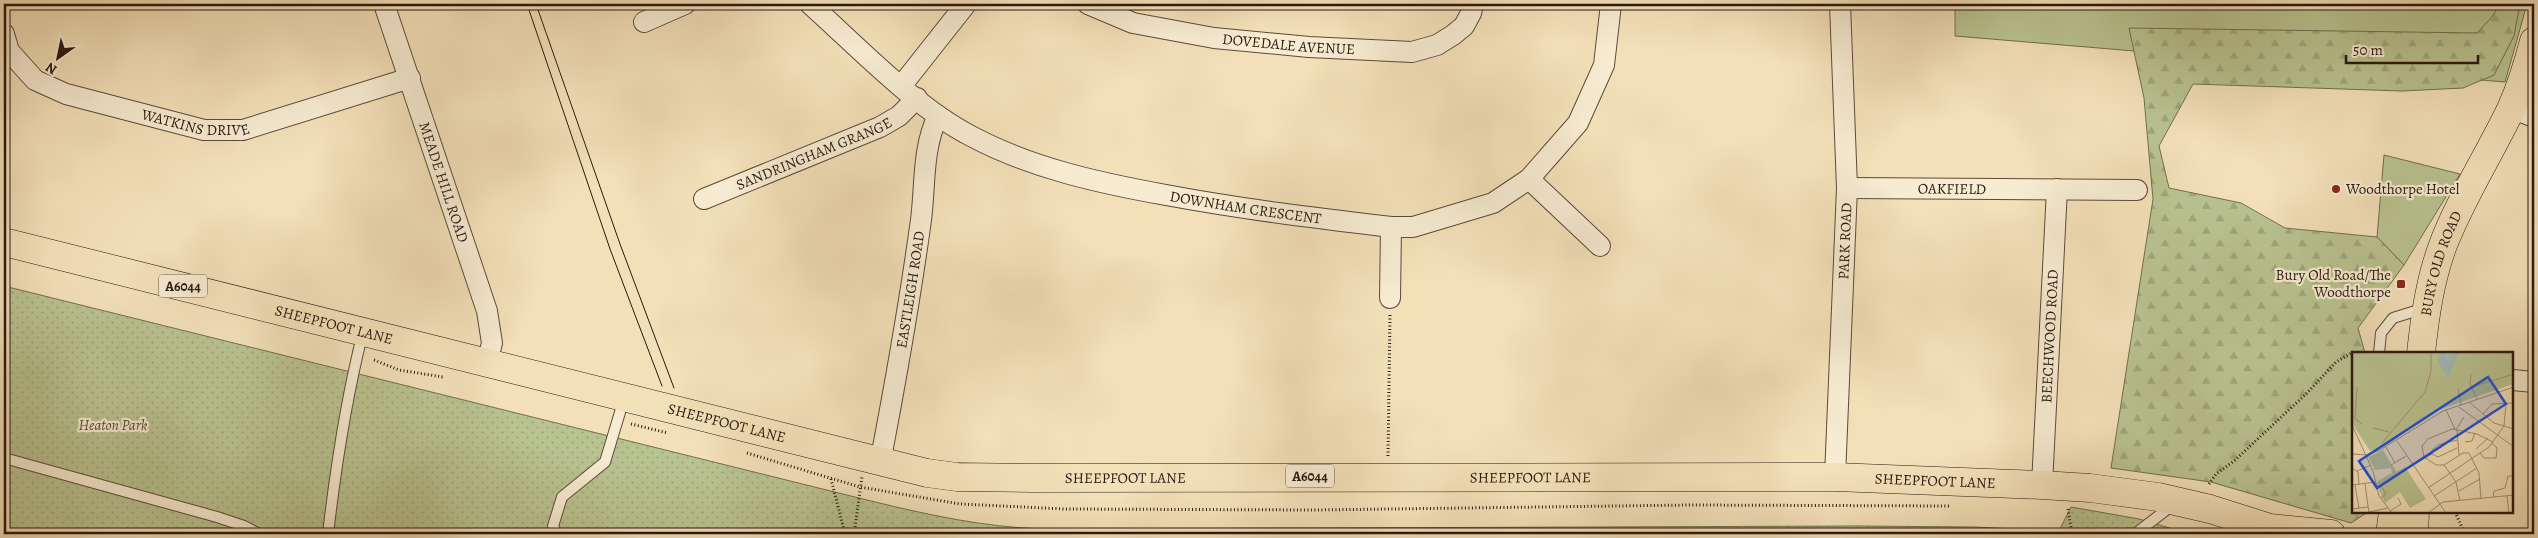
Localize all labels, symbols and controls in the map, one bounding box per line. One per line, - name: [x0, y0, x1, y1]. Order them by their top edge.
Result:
- street label: DOVEDALE AVENUE: [1221, 29, 1355, 59]
- north arrow: [32, 32, 82, 82]
- scale bar: [2346, 32, 2478, 64]
- text: 50 m: [2353, 40, 2383, 60]
- text: N: [42, 58, 61, 79]
- street label: WATKINS DRIVE: [138, 104, 252, 140]
- street label: SANDRINGHAM GRANGE: [733, 112, 896, 195]
- street label: MEADE HILL ROAD: [414, 119, 473, 245]
- street label: OAKFIELD: [1918, 178, 1986, 199]
- place label: Woodthorpe Hotel: [2345, 179, 2460, 199]
- marker: Woodthorpe Hotel: [2330, 183, 2342, 195]
- street label: DOWNHAM CRESCENT: [1168, 186, 1323, 229]
- street label: PARK ROAD: [1833, 202, 1856, 280]
- street label: BURY OLD ROAD: [2416, 208, 2466, 317]
- street label: EASTLEIGH ROAD: [891, 230, 929, 350]
- place label: Bury Old Road/The Woodthorpe: [2275, 265, 2391, 302]
- street label: BEECHWOOD ROAD: [2036, 269, 2063, 403]
- road number: A6044: [159, 274, 207, 298]
- marker: Bury Old Road/The Woodthorpe: [2395, 278, 2407, 290]
- street label: SHEEPFOOT LANE: [273, 300, 395, 349]
- inset map: [2352, 352, 2513, 513]
- street label: SHEEPFOOT LANE: [666, 398, 788, 447]
- park label: Heaton Park: [78, 415, 148, 435]
- road number: A6044: [1286, 464, 1334, 488]
- street label: SHEEPFOOT LANE: [1470, 467, 1591, 487]
- street label: SHEEPFOOT LANE: [1065, 468, 1186, 488]
- street label: SHEEPFOOT LANE: [1874, 469, 1996, 493]

